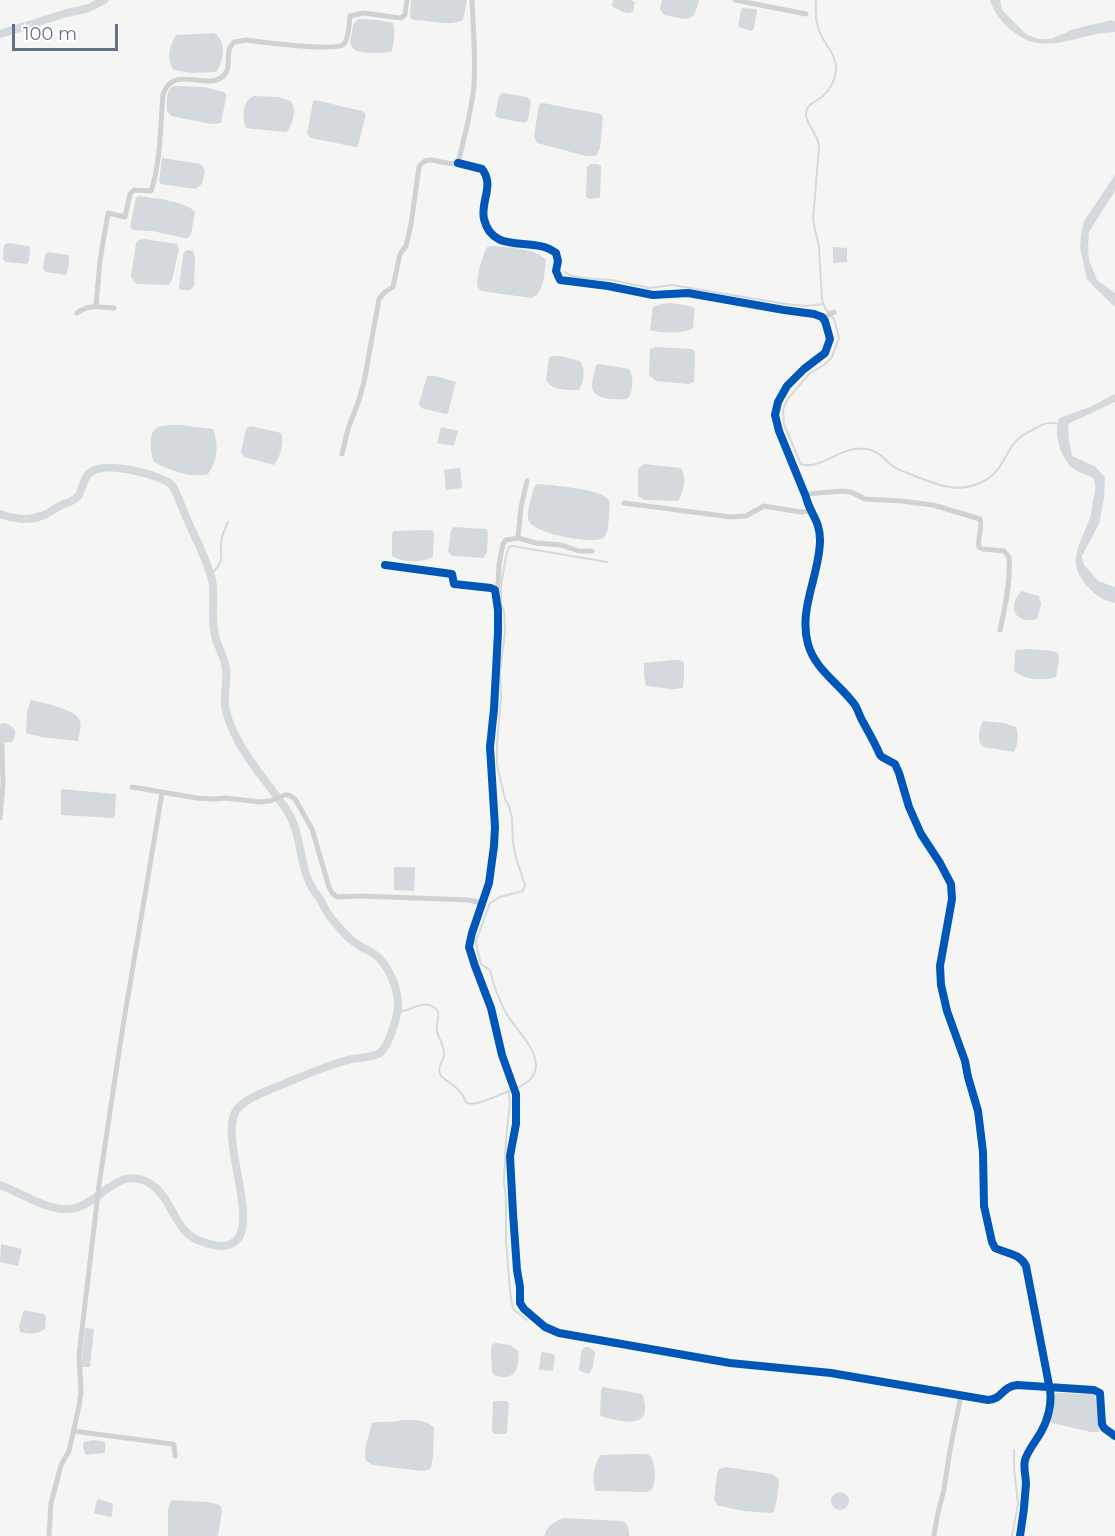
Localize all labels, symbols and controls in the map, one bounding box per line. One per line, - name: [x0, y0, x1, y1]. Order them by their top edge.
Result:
- scale bar: [15, 12, 122, 50]
- text: 100 m: [23, 23, 77, 45]

